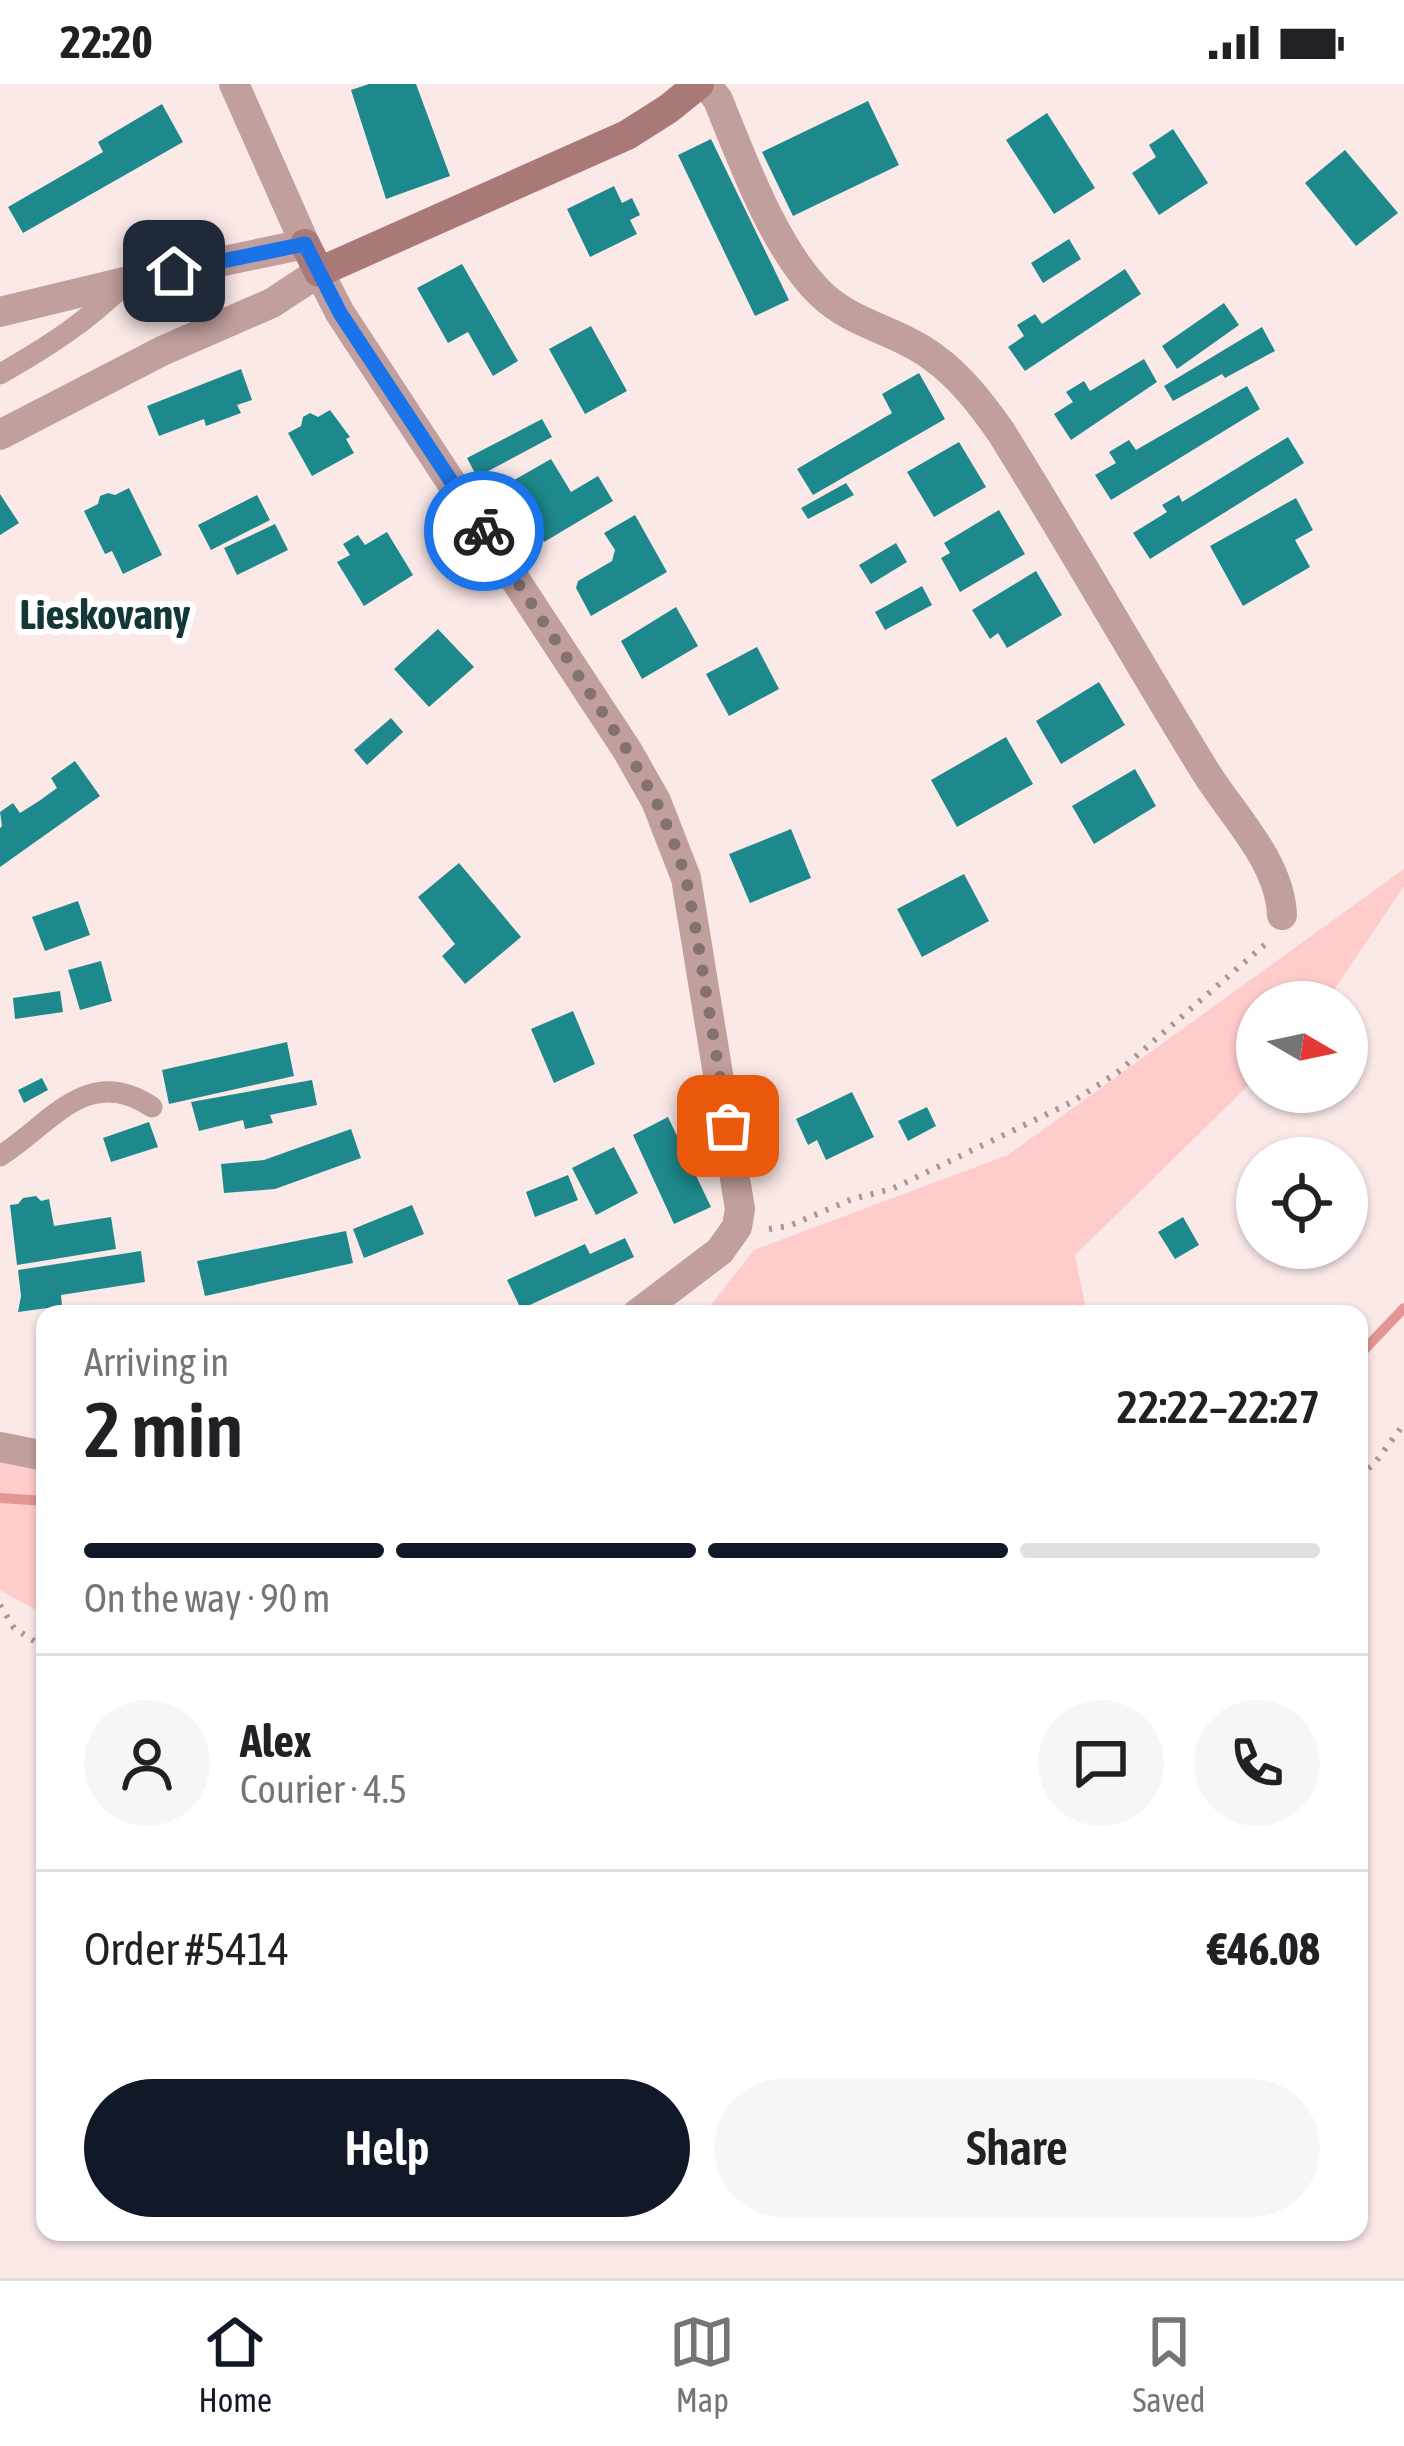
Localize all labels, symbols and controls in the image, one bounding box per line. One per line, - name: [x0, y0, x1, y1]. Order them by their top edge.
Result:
- text: 22:20: [60, 16, 153, 68]
- pin: [123, 220, 225, 322]
- icon: home: [141, 238, 207, 304]
- courier: [424, 471, 544, 591]
- icon: bike: [451, 498, 517, 564]
- district label: Lieskovany: [20, 590, 191, 638]
- north arrow: [1236, 981, 1368, 1113]
- map controls: [1236, 981, 1368, 1269]
- pin: [677, 1075, 779, 1177]
- icon: bag: [695, 1093, 761, 1159]
- button: locate: [1236, 1137, 1368, 1269]
- text: Arriving in: [84, 1340, 229, 1384]
- text: 22:22–22:27: [1117, 1381, 1320, 1433]
- text: 2 min: [84, 1384, 243, 1474]
- text: On the way · 90 m: [84, 1576, 330, 1620]
- button: person: [84, 1700, 210, 1826]
- button: chat: [1038, 1700, 1164, 1826]
- button: phone: [1194, 1700, 1320, 1826]
- text: Alex: [240, 1715, 312, 1767]
- text: Courier · 4.5: [240, 1767, 407, 1811]
- text: Order #5414: [84, 1923, 289, 1975]
- text: €46.08: [1207, 1923, 1320, 1975]
- button: Help: [84, 2079, 690, 2217]
- button: Share: [714, 2079, 1320, 2217]
- tab: Home: [199, 2309, 272, 2419]
- tab: Map: [669, 2309, 735, 2419]
- tab: Saved: [1132, 2309, 1205, 2419]

